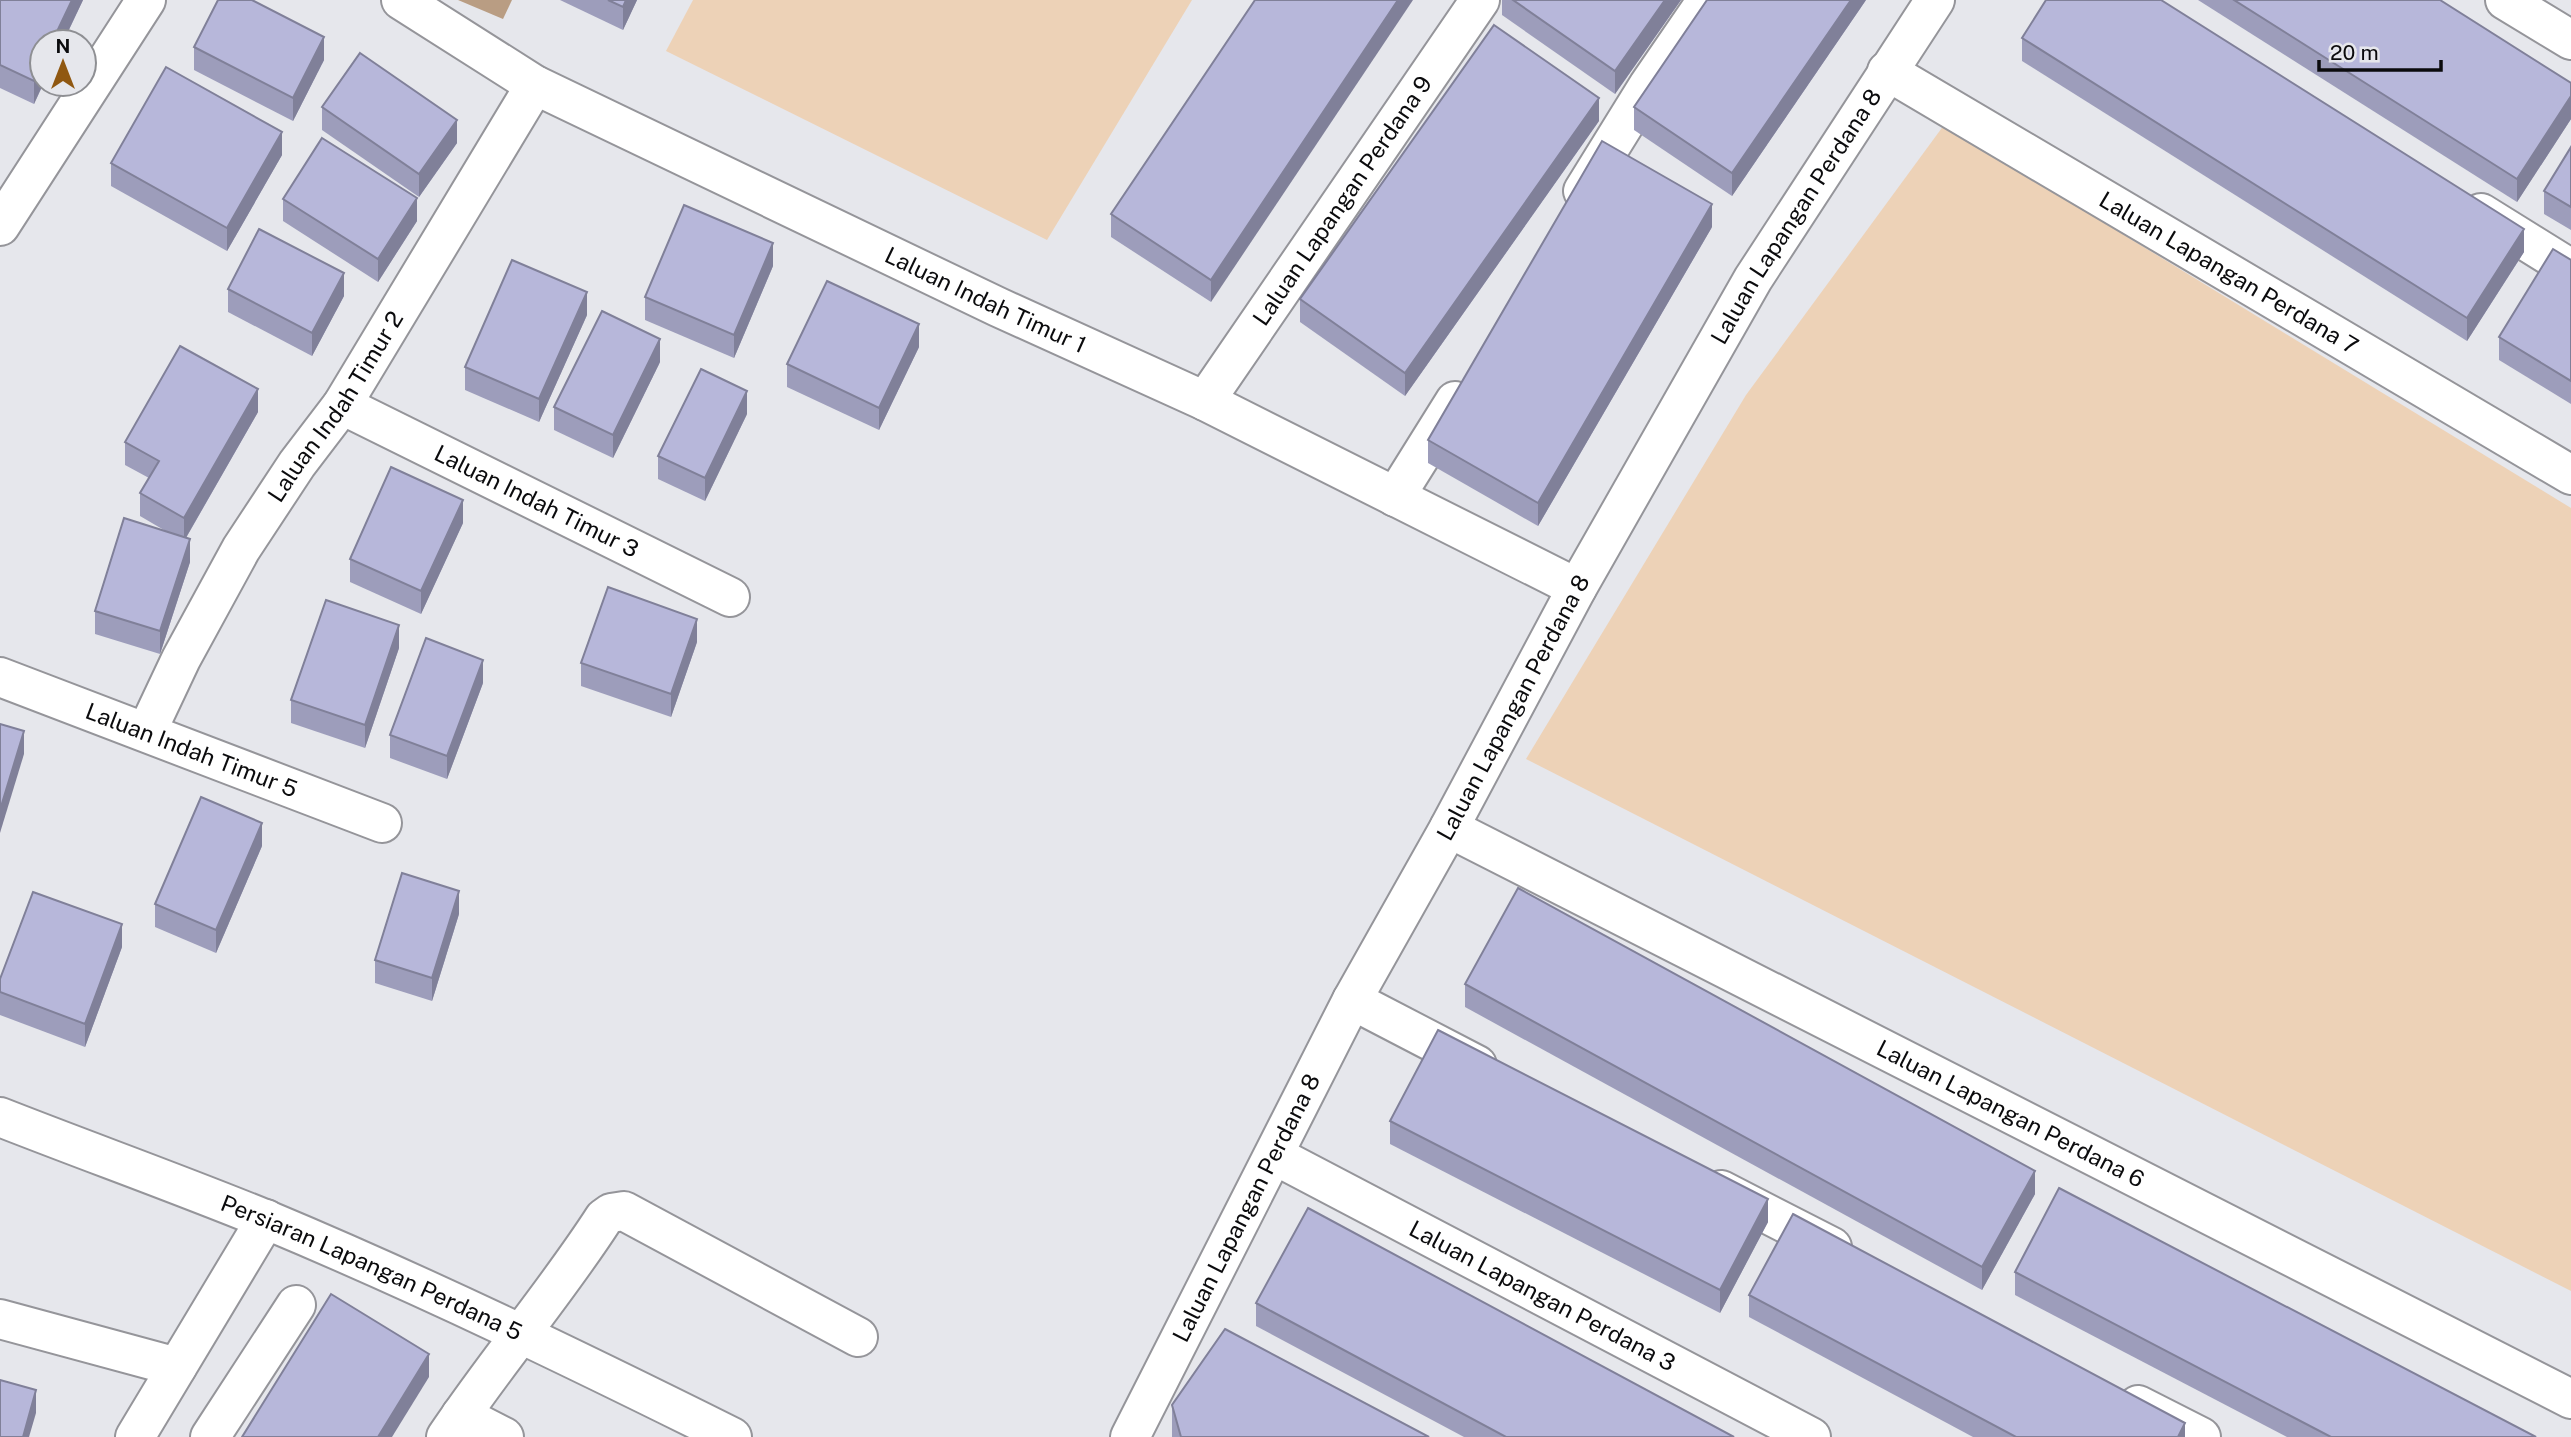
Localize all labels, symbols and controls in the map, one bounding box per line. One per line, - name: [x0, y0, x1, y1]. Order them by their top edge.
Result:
- north arrow: [28, 28, 98, 98]
- scale bar: [2319, 28, 2442, 72]
- text: N: [56, 35, 70, 57]
- text: 20 m: [2330, 40, 2379, 65]
- street label: Laluan Lapangan Perdana 9: [1247, 70, 1437, 330]
- street label: Laluan Lapangan Perdana 8: [1705, 83, 1886, 349]
- street label: Laluan Lapangan Perdana 7: [2095, 186, 2363, 359]
- street label: Laluan Indah Timur 1: [881, 241, 1091, 358]
- street label: Laluan Indah Timur 2: [262, 306, 408, 507]
- street label: Laluan Indah Timur 3: [430, 439, 643, 563]
- street label: Laluan Lapangan Perdana 8: [1431, 570, 1595, 845]
- street label: Laluan Indah Timur 5: [82, 697, 301, 802]
- street label: Laluan Lapangan Perdana 6: [1872, 1034, 2149, 1193]
- street label: Laluan Lapangan Perdana 8: [1167, 1069, 1325, 1346]
- street label: Persiaran Lapangan Perdana 5: [217, 1189, 527, 1346]
- street label: Laluan Lapangan Perdana 3: [1405, 1214, 1680, 1376]

